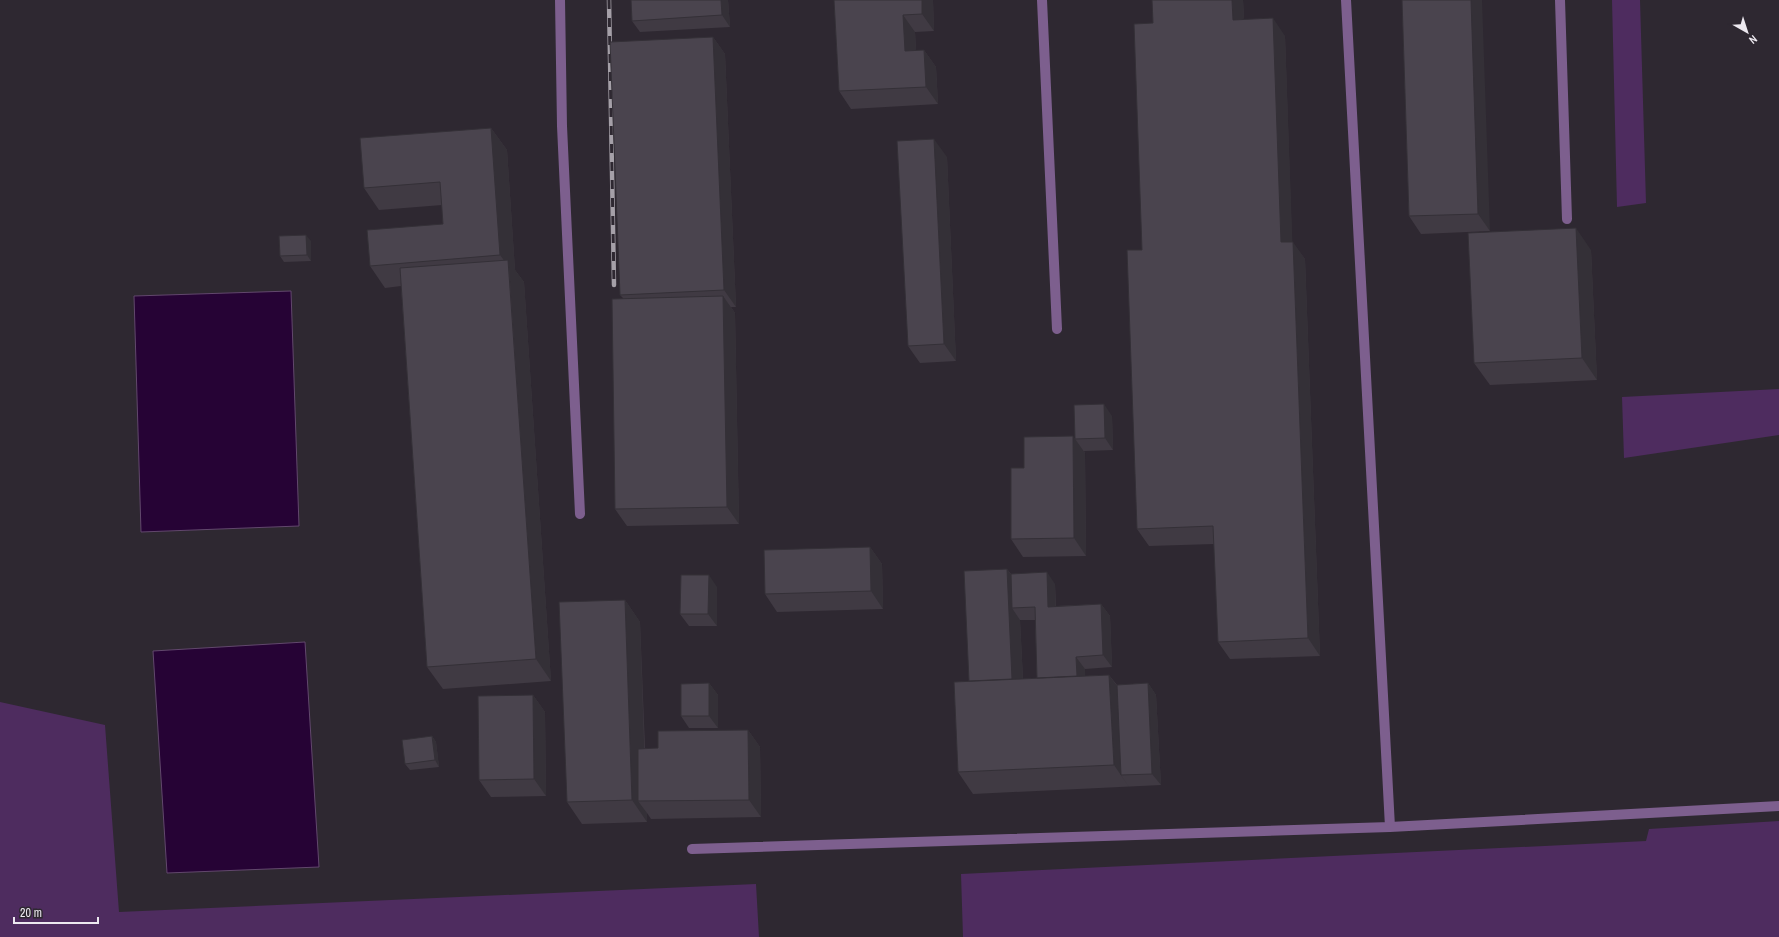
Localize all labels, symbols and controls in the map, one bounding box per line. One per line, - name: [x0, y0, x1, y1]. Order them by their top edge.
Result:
- north arrow: [1727, 12, 1767, 52]
- text: N: [1746, 32, 1760, 47]
- scale bar: [14, 899, 98, 925]
- text: 20 m: [20, 905, 42, 921]

